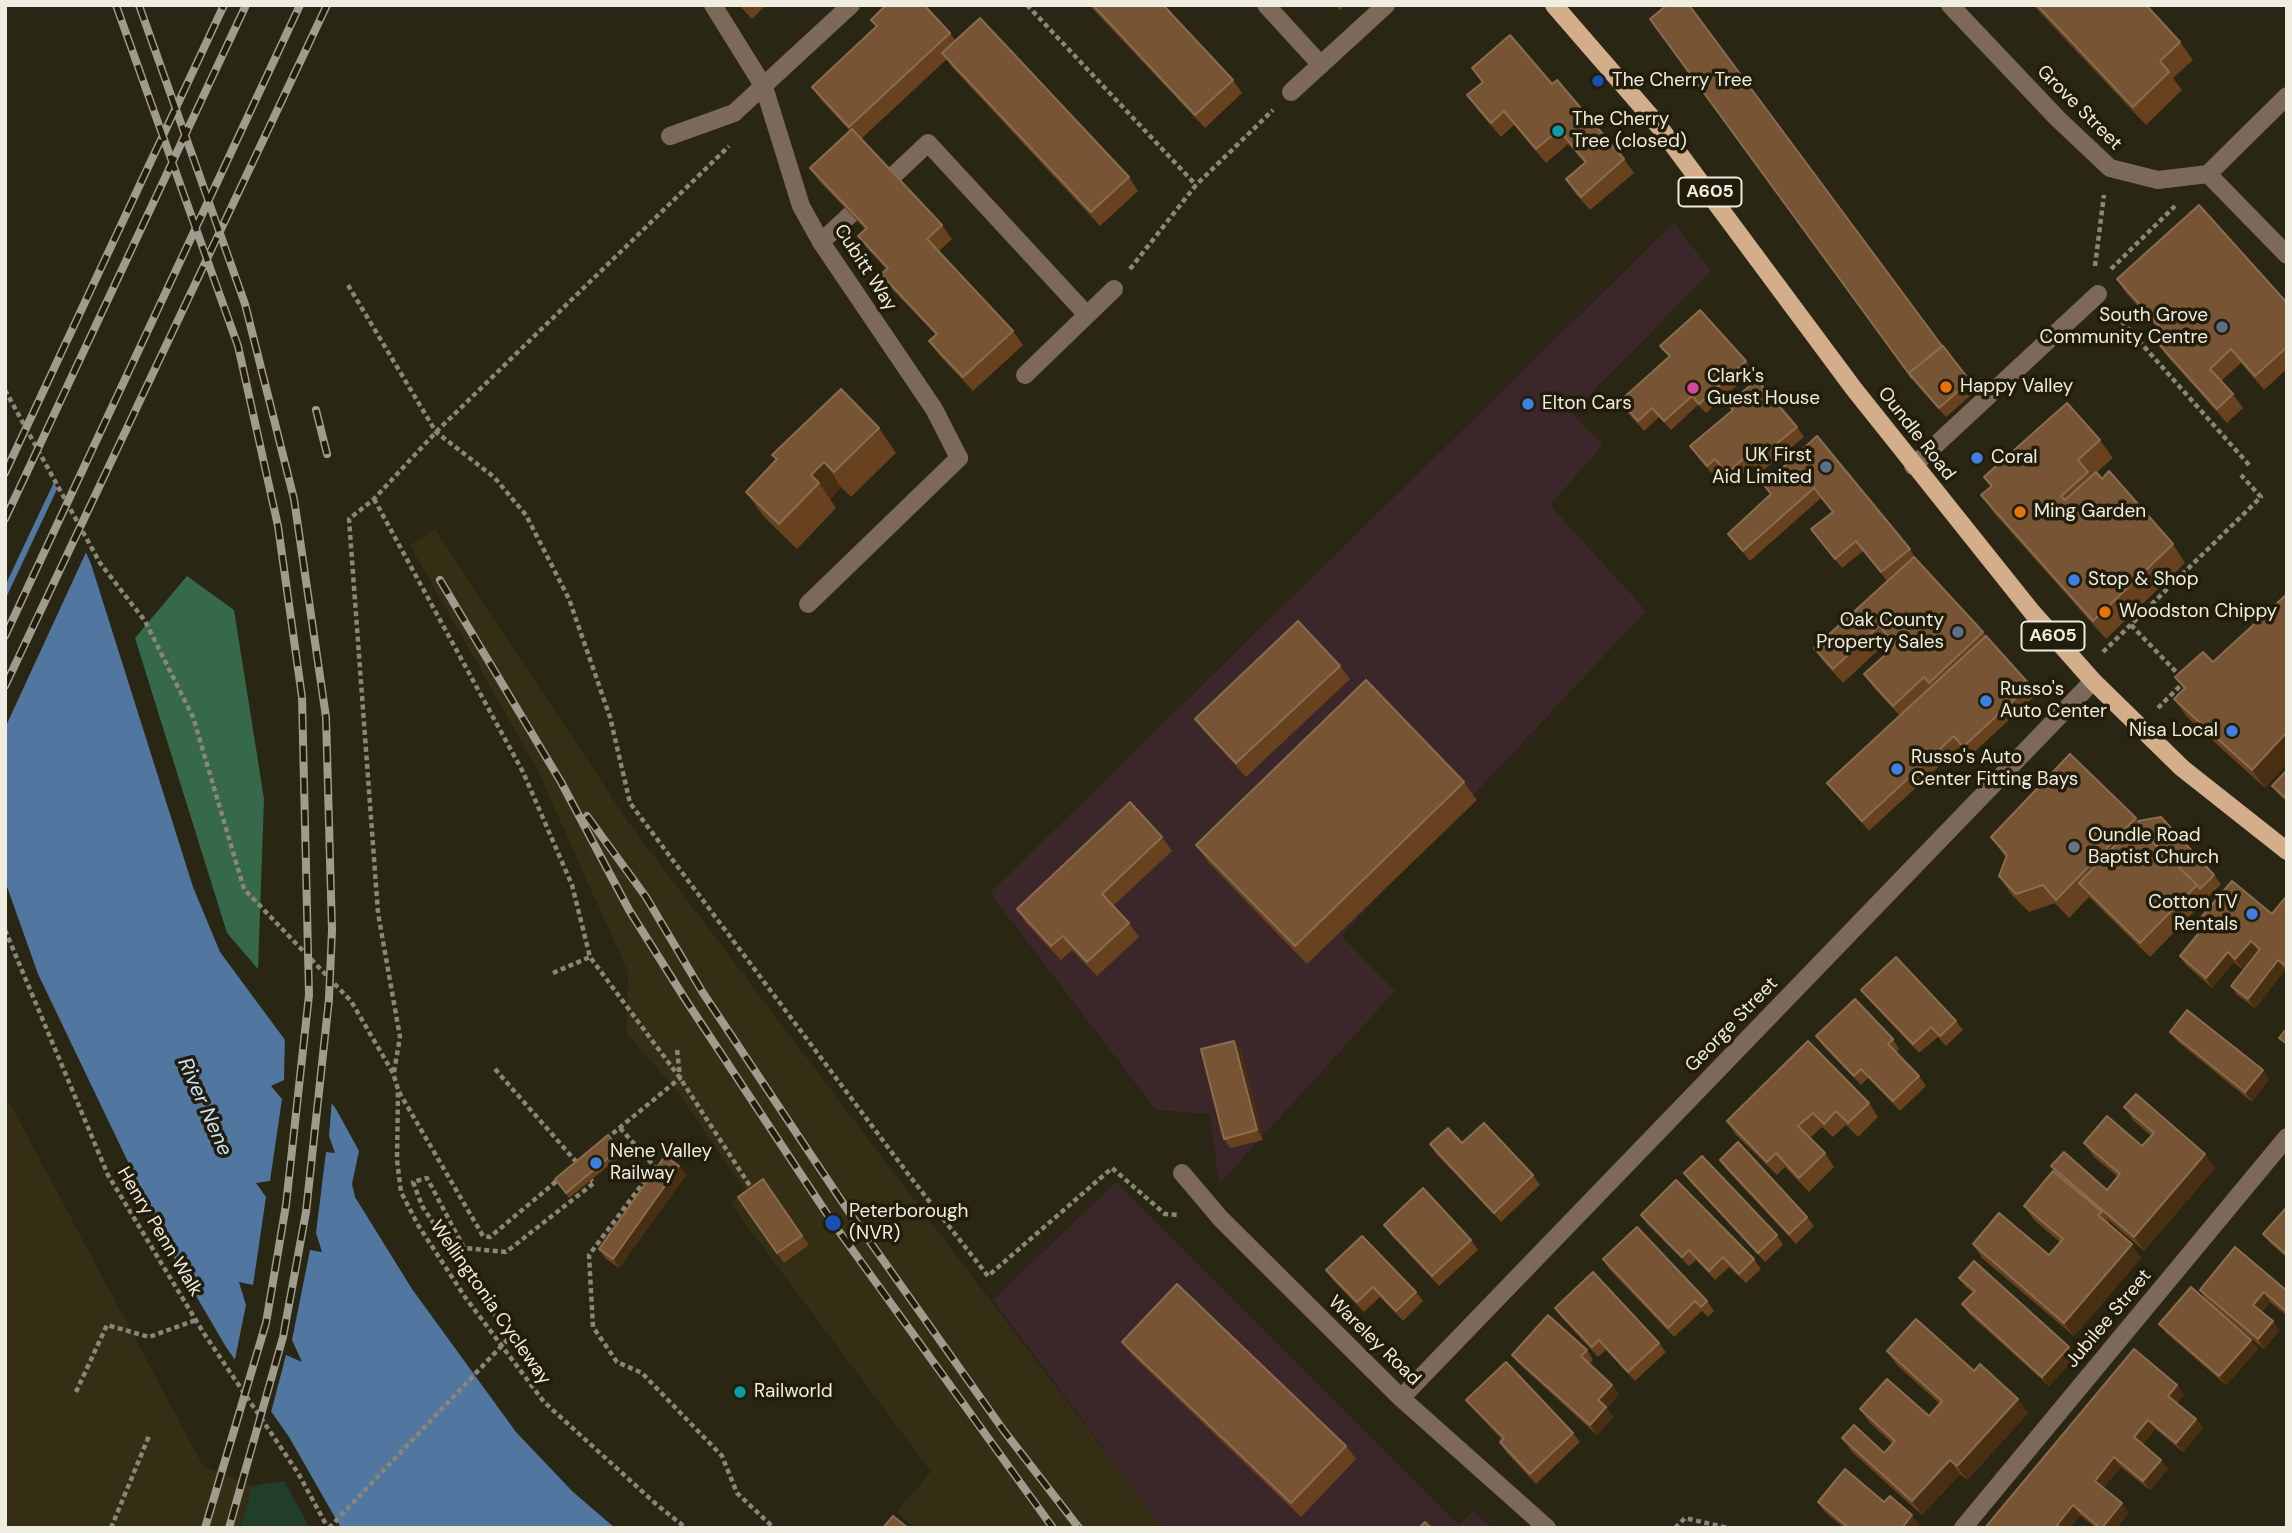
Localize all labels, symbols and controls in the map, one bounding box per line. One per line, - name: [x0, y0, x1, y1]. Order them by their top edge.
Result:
- street label: Grove Street: [2032, 61, 2126, 155]
- place label: The Cherry Tree: [1612, 70, 1752, 92]
- marker: The Cherry Tree: [1590, 73, 1606, 89]
- place label: The Cherry Tree (closed): [1572, 109, 1687, 153]
- marker: The Cherry Tree (closed): [1550, 123, 1566, 139]
- road number: A605: [1678, 177, 1742, 206]
- street label: Cubitt Way: [828, 220, 902, 316]
- place label: South Grove Community Centre: [2040, 305, 2208, 349]
- marker: South Grove Community Centre: [2214, 319, 2230, 335]
- place label: Clark's Guest House: [1707, 366, 1820, 410]
- place label: Happy Valley: [1960, 376, 2073, 398]
- marker: Happy Valley: [1938, 379, 1954, 395]
- marker: Clark's Guest House: [1685, 380, 1701, 396]
- street label: Oundle Road: [1872, 383, 1960, 485]
- place label: Elton Cars: [1542, 393, 1632, 415]
- marker: Elton Cars: [1520, 396, 1536, 412]
- place label: UK First Aid Limited: [1712, 445, 1812, 489]
- place label: Coral: [1991, 447, 2037, 469]
- marker: Coral: [1969, 450, 1985, 466]
- marker: UK First Aid Limited: [1818, 459, 1834, 475]
- place label: Ming Garden: [2034, 501, 2146, 523]
- marker: Ming Garden: [2012, 504, 2028, 520]
- place label: Stop & Shop: [2088, 569, 2199, 591]
- marker: Stop & Shop: [2066, 572, 2082, 588]
- place label: Woodston Chippy: [2119, 601, 2277, 623]
- marker: Woodston Chippy: [2097, 604, 2113, 620]
- place label: Oak County Property Sales: [1816, 610, 1944, 654]
- road number: A605: [2022, 622, 2084, 650]
- marker: Oak County Property Sales: [1950, 624, 1966, 640]
- place label: Russo's Auto Center: [2000, 679, 2107, 723]
- marker: Russo's Auto Center: [1978, 693, 1994, 709]
- place label: Nisa Local: [2129, 720, 2218, 742]
- marker: Nisa Local: [2224, 723, 2240, 739]
- place label: Russo's Auto Center Fitting Bays: [1911, 747, 2078, 791]
- marker: Russo's Auto Center Fitting Bays: [1889, 761, 1905, 777]
- place label: Oundle Road Baptist Church: [2088, 825, 2219, 869]
- marker: Oundle Road Baptist Church: [2066, 839, 2082, 855]
- place label: Cotton TV Rentals: [2148, 892, 2238, 936]
- marker: Cotton TV Rentals: [2244, 906, 2260, 922]
- street label: George Street: [1681, 973, 1783, 1077]
- water label: River Nene: [171, 1054, 237, 1160]
- place label: Nene Valley Railway: [610, 1141, 712, 1185]
- marker: Nene Valley Railway: [588, 1155, 604, 1171]
- street label: Henry Penn Walk: [111, 1163, 207, 1301]
- place label: Peterborough (NVR): [849, 1201, 968, 1245]
- marker: Peterborough (NVR): [823, 1213, 843, 1233]
- street label: Wellingtonia Cycleway: [425, 1216, 555, 1390]
- street label: Jubilee Street: [2061, 1265, 2157, 1373]
- street label: Wareley Road: [1323, 1291, 1425, 1391]
- place label: Railworld: [754, 1381, 833, 1403]
- marker: Railworld: [732, 1384, 748, 1400]

